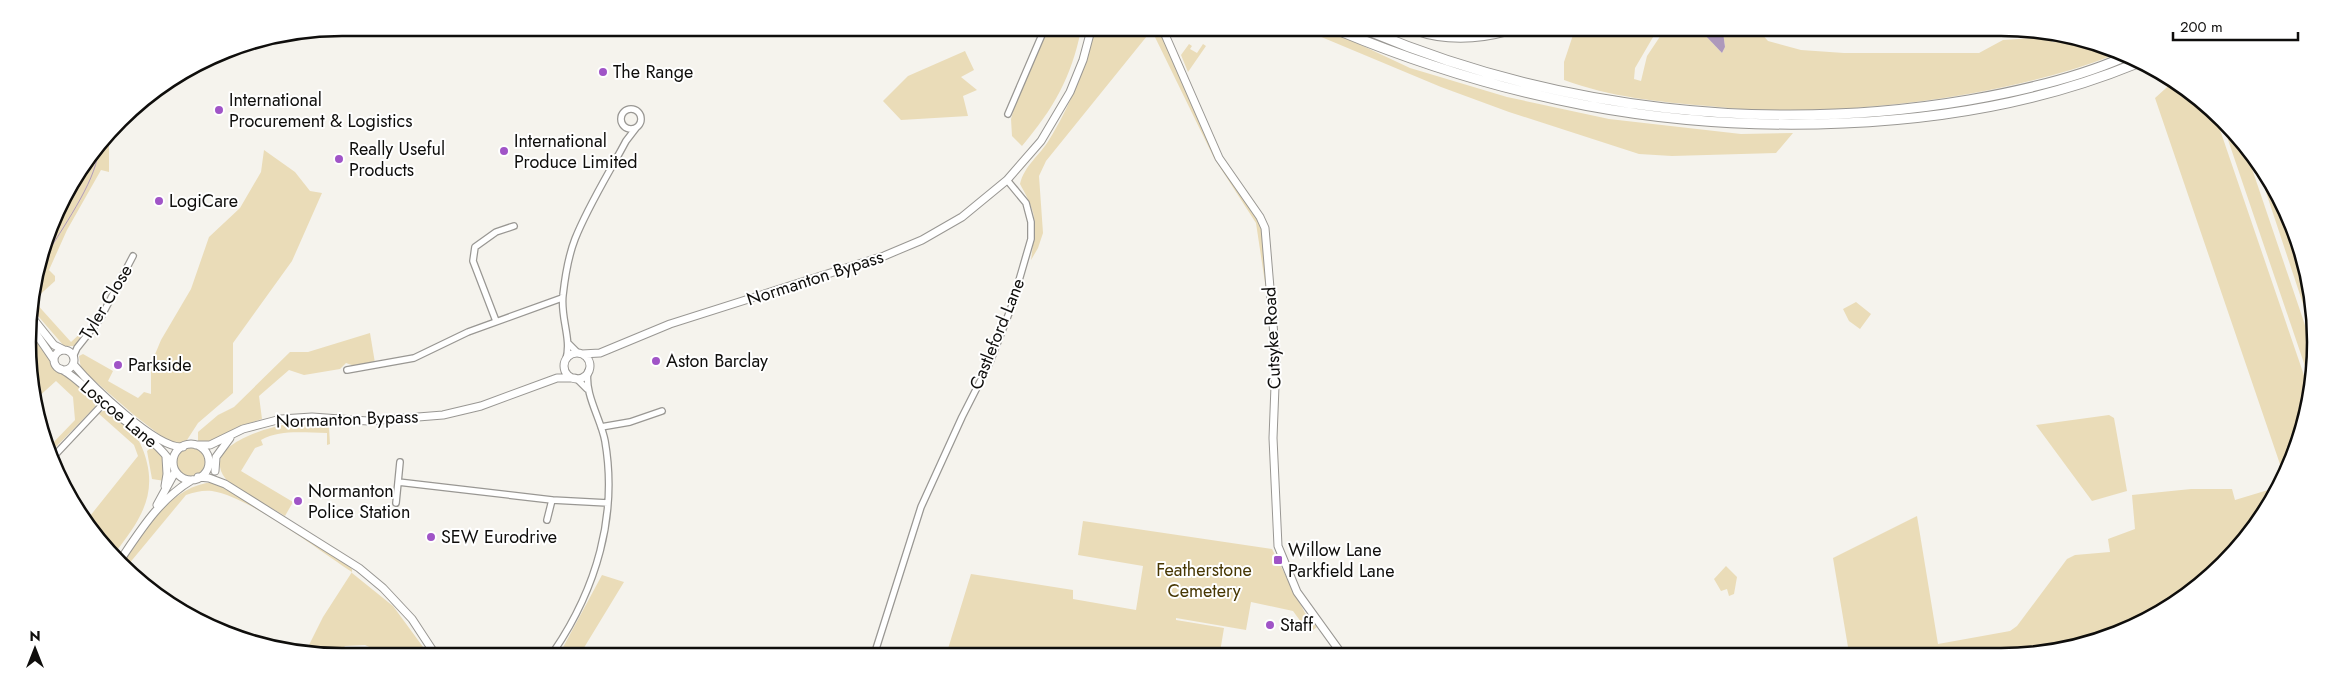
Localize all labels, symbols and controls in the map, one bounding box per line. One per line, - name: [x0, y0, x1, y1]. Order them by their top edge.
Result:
- scale bar: [2173, 10, 2298, 42]
- text: 200 m: [2180, 16, 2223, 38]
- place label: The Range: [613, 59, 693, 85]
- marker: The Range: [597, 66, 609, 78]
- place label: International Procurement & Logistics: [229, 87, 412, 134]
- marker: International Procurement & Logistics: [213, 104, 225, 116]
- place label: International Produce Limited: [514, 128, 638, 175]
- place label: Really Useful Products: [349, 136, 445, 183]
- marker: International Produce Limited: [498, 145, 510, 157]
- marker: Really Useful Products: [333, 153, 345, 165]
- place label: LogiCare: [169, 188, 238, 214]
- marker: LogiCare: [153, 195, 165, 207]
- street label: Normanton Bypass: [743, 244, 887, 312]
- street label: Tyler Close: [73, 259, 139, 345]
- street label: Castleford Lane: [963, 274, 1031, 394]
- street label: Cutsyke Road: [1256, 286, 1288, 390]
- place label: Aston Barclay: [666, 348, 768, 374]
- place label: Parkside: [128, 352, 192, 378]
- marker: Aston Barclay: [650, 355, 662, 367]
- marker: Parkside: [112, 359, 124, 371]
- street label: Loscoe Lane: [75, 374, 163, 454]
- street label: Normanton Bypass: [275, 404, 419, 434]
- place label: Normanton Police Station: [308, 478, 410, 525]
- marker: Normanton Police Station: [292, 495, 304, 507]
- place label: SEW Eurodrive: [441, 524, 557, 550]
- marker: SEW Eurodrive: [425, 531, 437, 543]
- place label: Willow Lane Parkfield Lane: [1288, 537, 1394, 584]
- marker: Willow Lane Parkfield Lane: [1272, 554, 1284, 566]
- park label: Featherstone Cemetery: [1156, 557, 1252, 604]
- place label: Staff: [1280, 612, 1314, 638]
- marker: Staff: [1264, 619, 1276, 631]
- north arrow: [10, 624, 60, 674]
- text: N: [29, 626, 41, 646]

